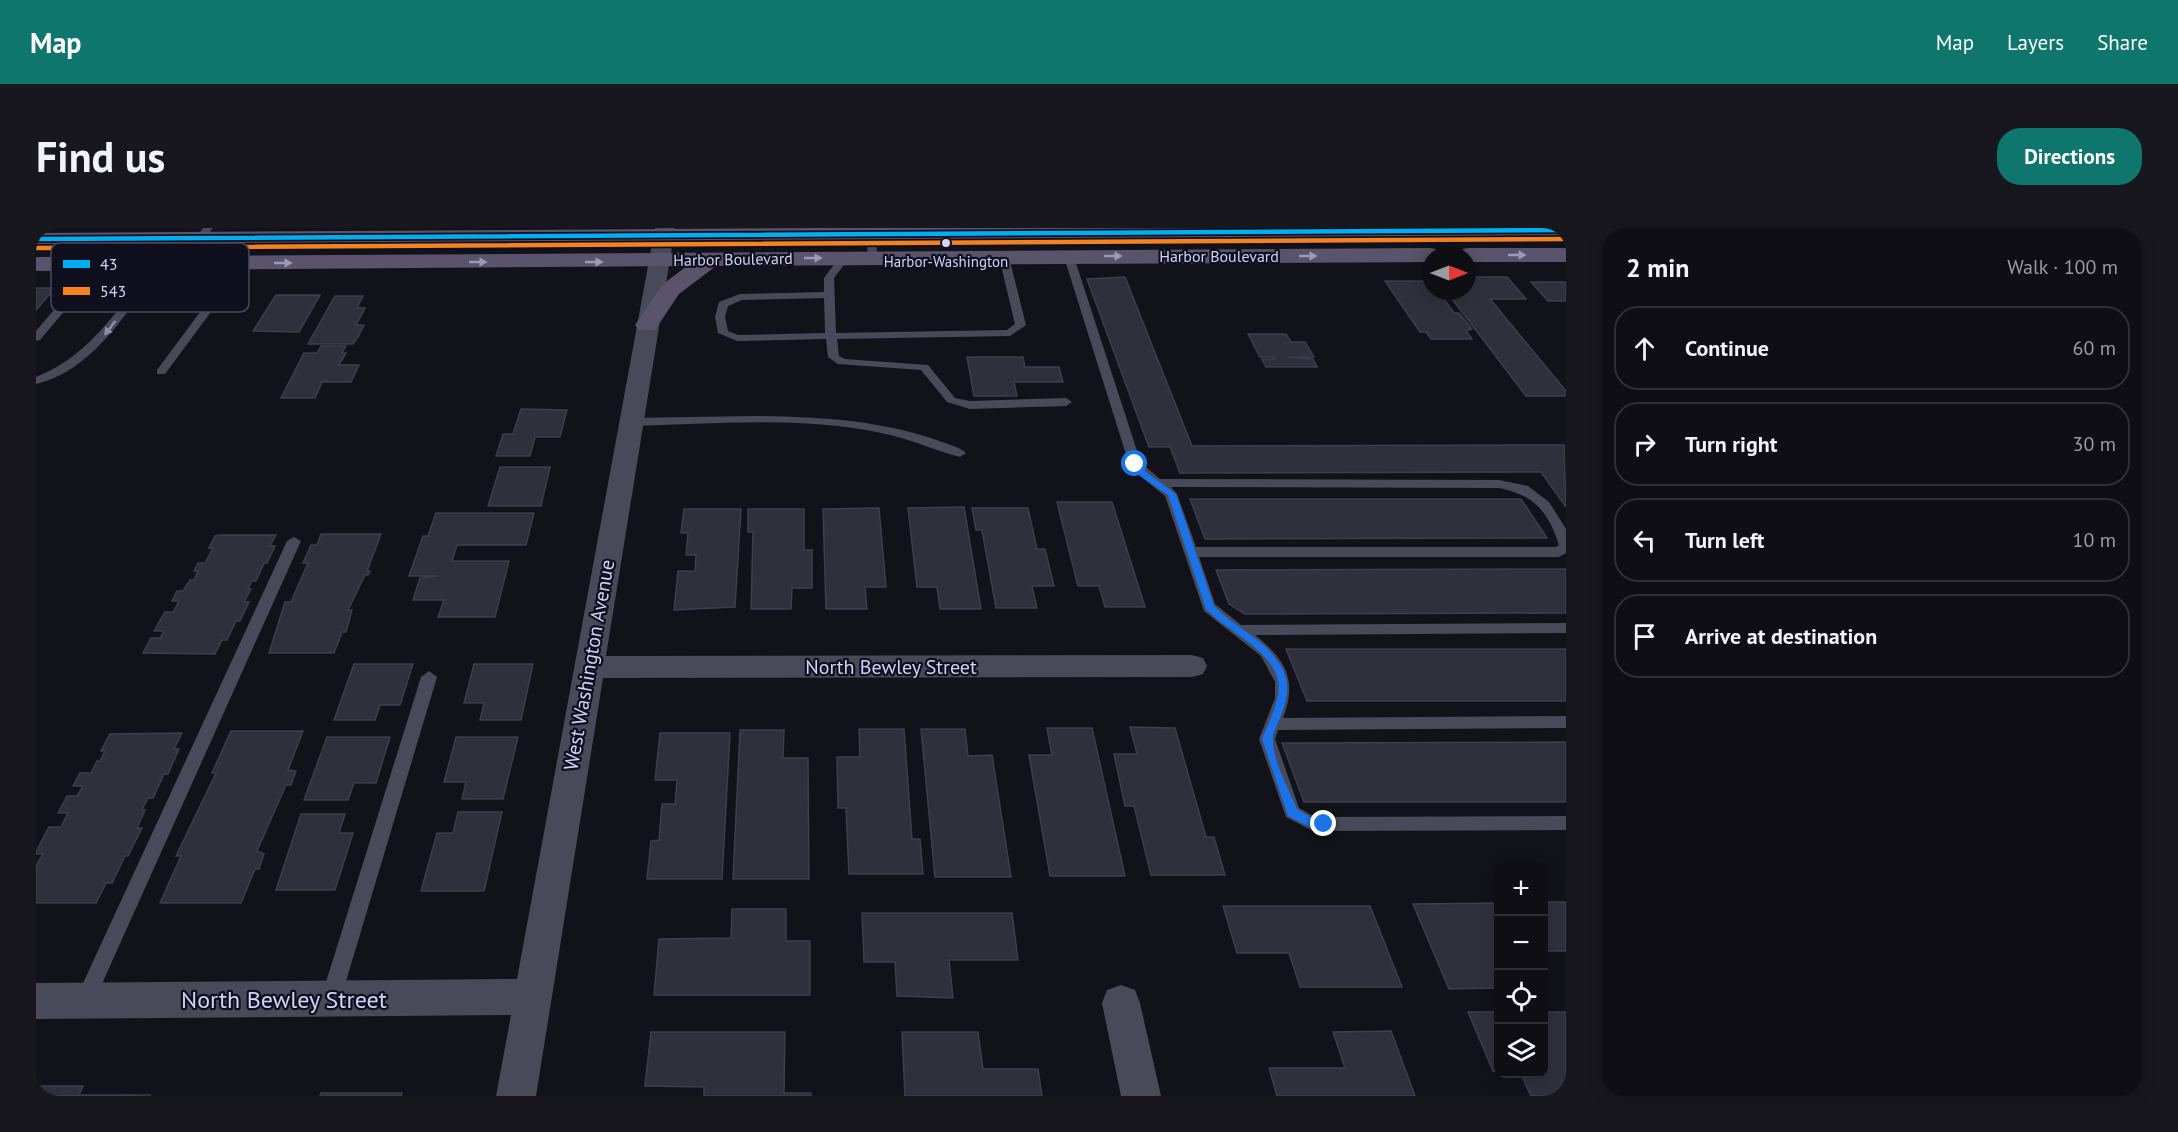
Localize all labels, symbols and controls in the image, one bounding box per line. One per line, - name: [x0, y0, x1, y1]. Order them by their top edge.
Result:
- text: Map: [30, 24, 81, 61]
- text: Map: [1936, 29, 1974, 56]
- text: Layers: [2007, 29, 2064, 56]
- text: Share: [2097, 29, 2148, 56]
- button: Directions: [1997, 128, 2142, 185]
- text: Find us: [36, 129, 165, 184]
- marker: Harbor-Washington: [940, 237, 952, 249]
- legend: [51, 243, 249, 312]
- street label: Harbor Boulevard: [1159, 246, 1279, 266]
- north arrow: [1422, 246, 1476, 300]
- street label: Harbor Boulevard: [673, 248, 793, 270]
- one-way arrow: [1507, 250, 1526, 260]
- one-way arrow: [1104, 251, 1123, 261]
- one-way arrow: [1299, 251, 1318, 261]
- text: 2 min: [1626, 251, 1689, 284]
- place label: Harbor-Washington: [884, 252, 1008, 271]
- one-way arrow: [804, 253, 823, 263]
- text: 43: [100, 254, 117, 274]
- text: Walk · 100 m: [2007, 254, 2118, 280]
- one-way arrow: [469, 257, 488, 267]
- one-way arrow: [585, 257, 604, 267]
- one-way arrow: [274, 258, 293, 268]
- text: 543: [100, 281, 126, 301]
- one-way arrow: [103, 320, 116, 336]
- icon: ahead: [1628, 332, 1661, 365]
- text: Continue: [1685, 334, 1769, 362]
- text: 60 m: [2073, 335, 2116, 361]
- icon: right: [1628, 428, 1661, 461]
- text: Turn right: [1685, 430, 1777, 458]
- text: 30 m: [2073, 431, 2116, 457]
- route start: [1121, 450, 1147, 476]
- icon: left: [1628, 524, 1661, 557]
- text: Turn left: [1685, 526, 1765, 554]
- text: 10 m: [2073, 527, 2116, 553]
- street label: West Washington Avenue: [558, 558, 620, 772]
- icon: arrive: [1628, 620, 1661, 653]
- text: Arrive at destination: [1685, 622, 1877, 650]
- street label: North Bewley Street: [805, 654, 977, 680]
- route end: [1310, 810, 1336, 836]
- map controls: [1494, 862, 1548, 1078]
- button: +: [1494, 862, 1548, 916]
- button: −: [1494, 916, 1548, 970]
- button: locate: [1494, 970, 1548, 1024]
- street label: North Bewley Street: [181, 984, 387, 1015]
- button: layers: [1494, 1024, 1548, 1078]

